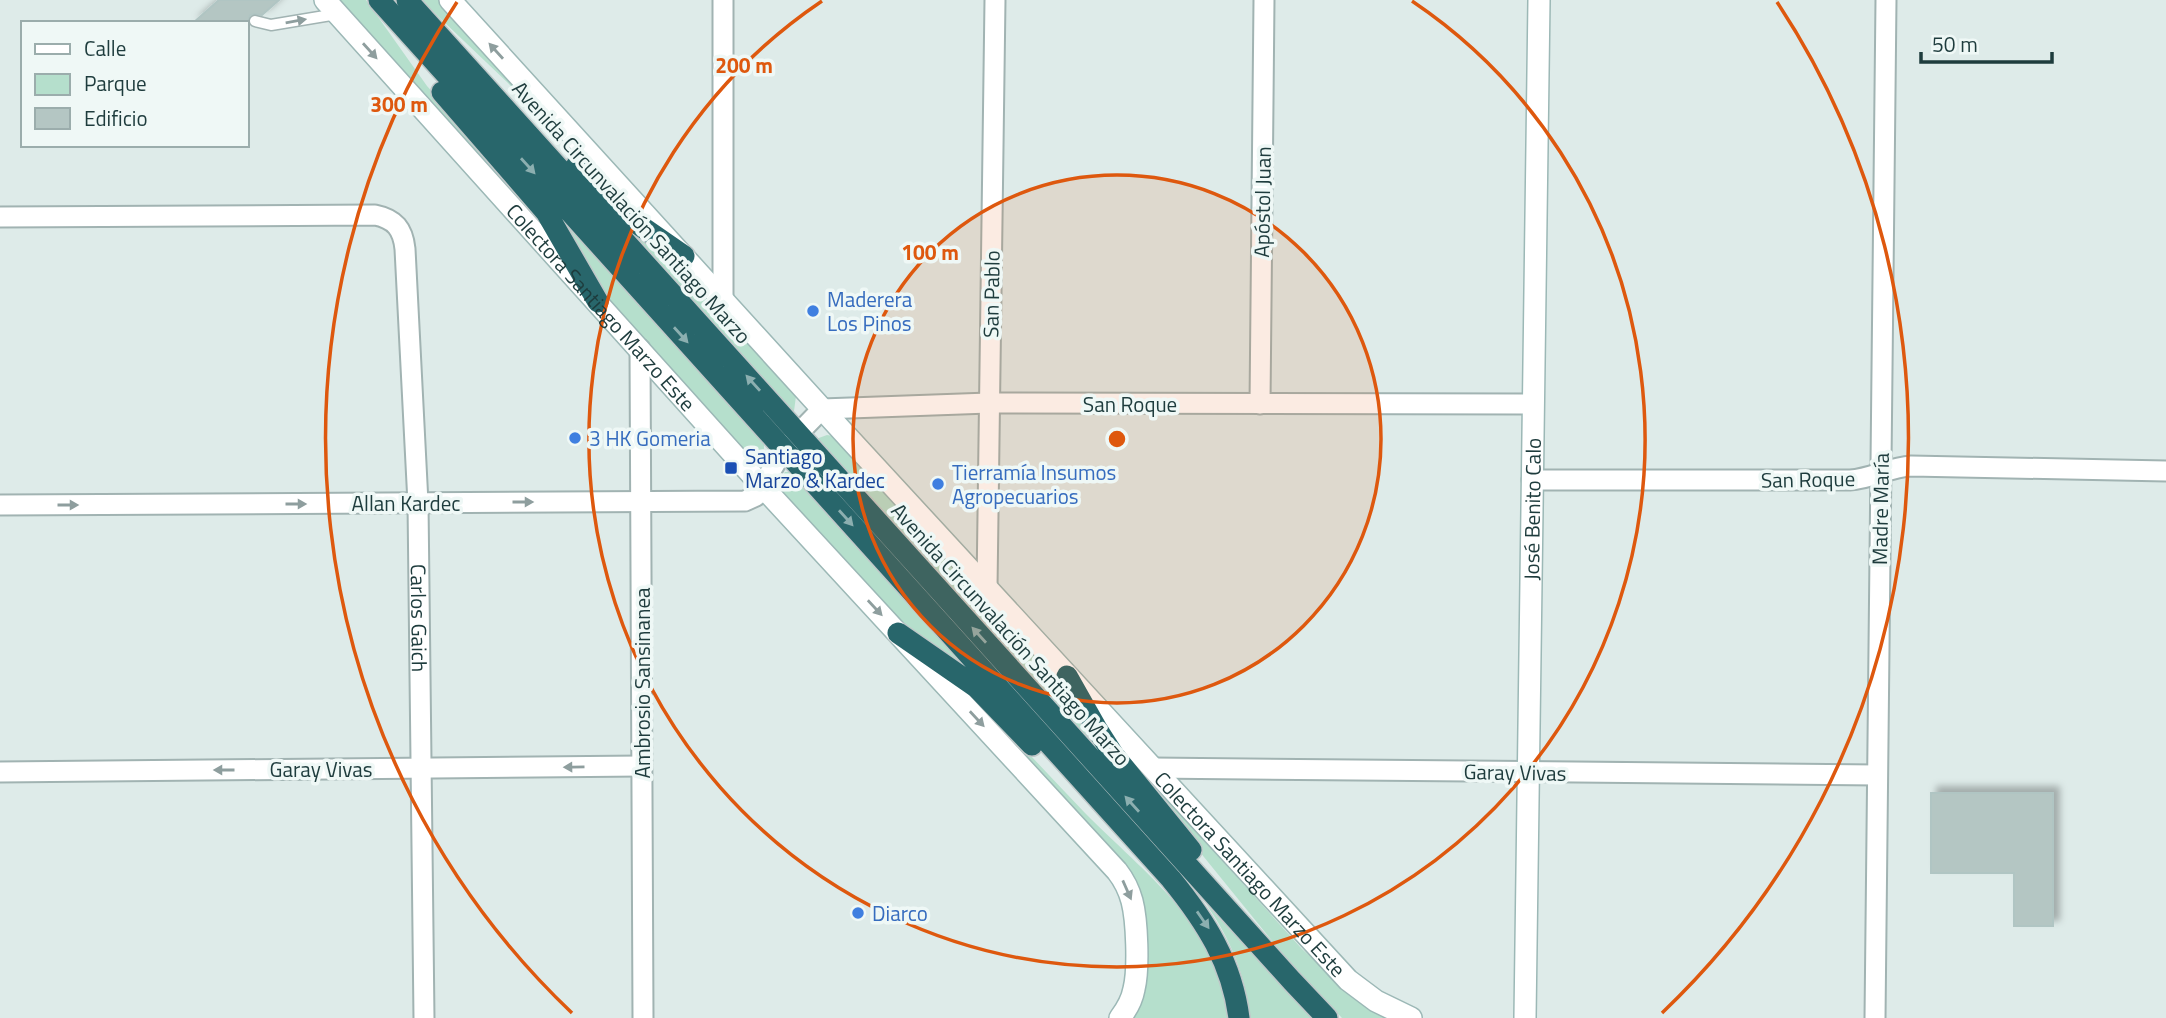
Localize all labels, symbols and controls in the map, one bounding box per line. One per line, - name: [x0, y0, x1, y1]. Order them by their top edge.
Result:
- one-way arrow: [285, 15, 307, 26]
- legend: [21, 21, 248, 147]
- scale bar: [1921, 21, 2052, 65]
- text: 50 m: [1932, 28, 1978, 60]
- text: Calle: [84, 32, 126, 64]
- one-way arrow: [362, 42, 378, 59]
- one-way arrow: [489, 43, 505, 60]
- text: 200 m: [715, 49, 773, 81]
- text: Parque: [84, 67, 147, 99]
- street label: Avenida Circunvalación Santiago Marzo: [505, 73, 759, 351]
- text: 300 m: [370, 88, 428, 120]
- text: Edificio: [84, 102, 148, 134]
- street label: Apóstol Juan: [1245, 146, 1279, 258]
- one-way arrow: [520, 157, 536, 174]
- street label: Colectora Santiago Marzo Este: [499, 196, 703, 418]
- text: 100 m: [901, 236, 959, 268]
- street label: San Pablo: [974, 250, 1008, 338]
- place label: Maderera Los Pinos: [827, 283, 913, 339]
- marker: Maderera Los Pinos: [805, 303, 821, 319]
- one-way arrow: [672, 326, 688, 343]
- one-way arrow: [745, 375, 761, 392]
- street label: San Roque: [1083, 388, 1177, 420]
- place label: 3 HK Gomeria: [589, 422, 711, 454]
- centre of rings: [1105, 427, 1129, 451]
- marker: 3 HK Gomeria: [567, 430, 583, 446]
- street label: José Benito Calo: [1515, 438, 1549, 581]
- place label: Santiago Marzo & Kardec: [745, 440, 885, 496]
- street label: Madre María: [1863, 452, 1897, 565]
- place label: Tierramía Insumos Agropecuarios: [952, 456, 1116, 512]
- marker: Santiago Marzo & Kardec: [723, 460, 739, 476]
- street label: San Roque: [1761, 462, 1855, 496]
- marker: Tierramía Insumos Agropecuarios: [930, 476, 946, 492]
- street label: Allan Kardec: [352, 487, 460, 519]
- street label: Avenida Circunvalación Santiago Marzo: [884, 495, 1138, 773]
- one-way arrow: [512, 496, 534, 508]
- one-way arrow: [285, 498, 307, 509]
- one-way arrow: [57, 499, 79, 511]
- one-way arrow: [837, 509, 853, 526]
- street label: Carlos Gaich: [403, 564, 436, 672]
- street label: Ambrosio Sansinanea: [626, 587, 658, 779]
- one-way arrow: [867, 599, 883, 617]
- one-way arrow: [972, 626, 988, 643]
- one-way arrow: [969, 710, 985, 727]
- street label: Garay Vivas: [270, 753, 372, 785]
- street label: Garay Vivas: [1463, 755, 1567, 789]
- one-way arrow: [562, 761, 584, 773]
- one-way arrow: [212, 764, 234, 776]
- street label: Colectora Santiago Marzo Este: [1147, 764, 1354, 984]
- one-way arrow: [1124, 795, 1140, 812]
- one-way arrow: [1122, 879, 1133, 900]
- place label: Diarco: [872, 897, 928, 929]
- marker: Diarco: [850, 905, 866, 921]
- one-way arrow: [1196, 911, 1210, 929]

